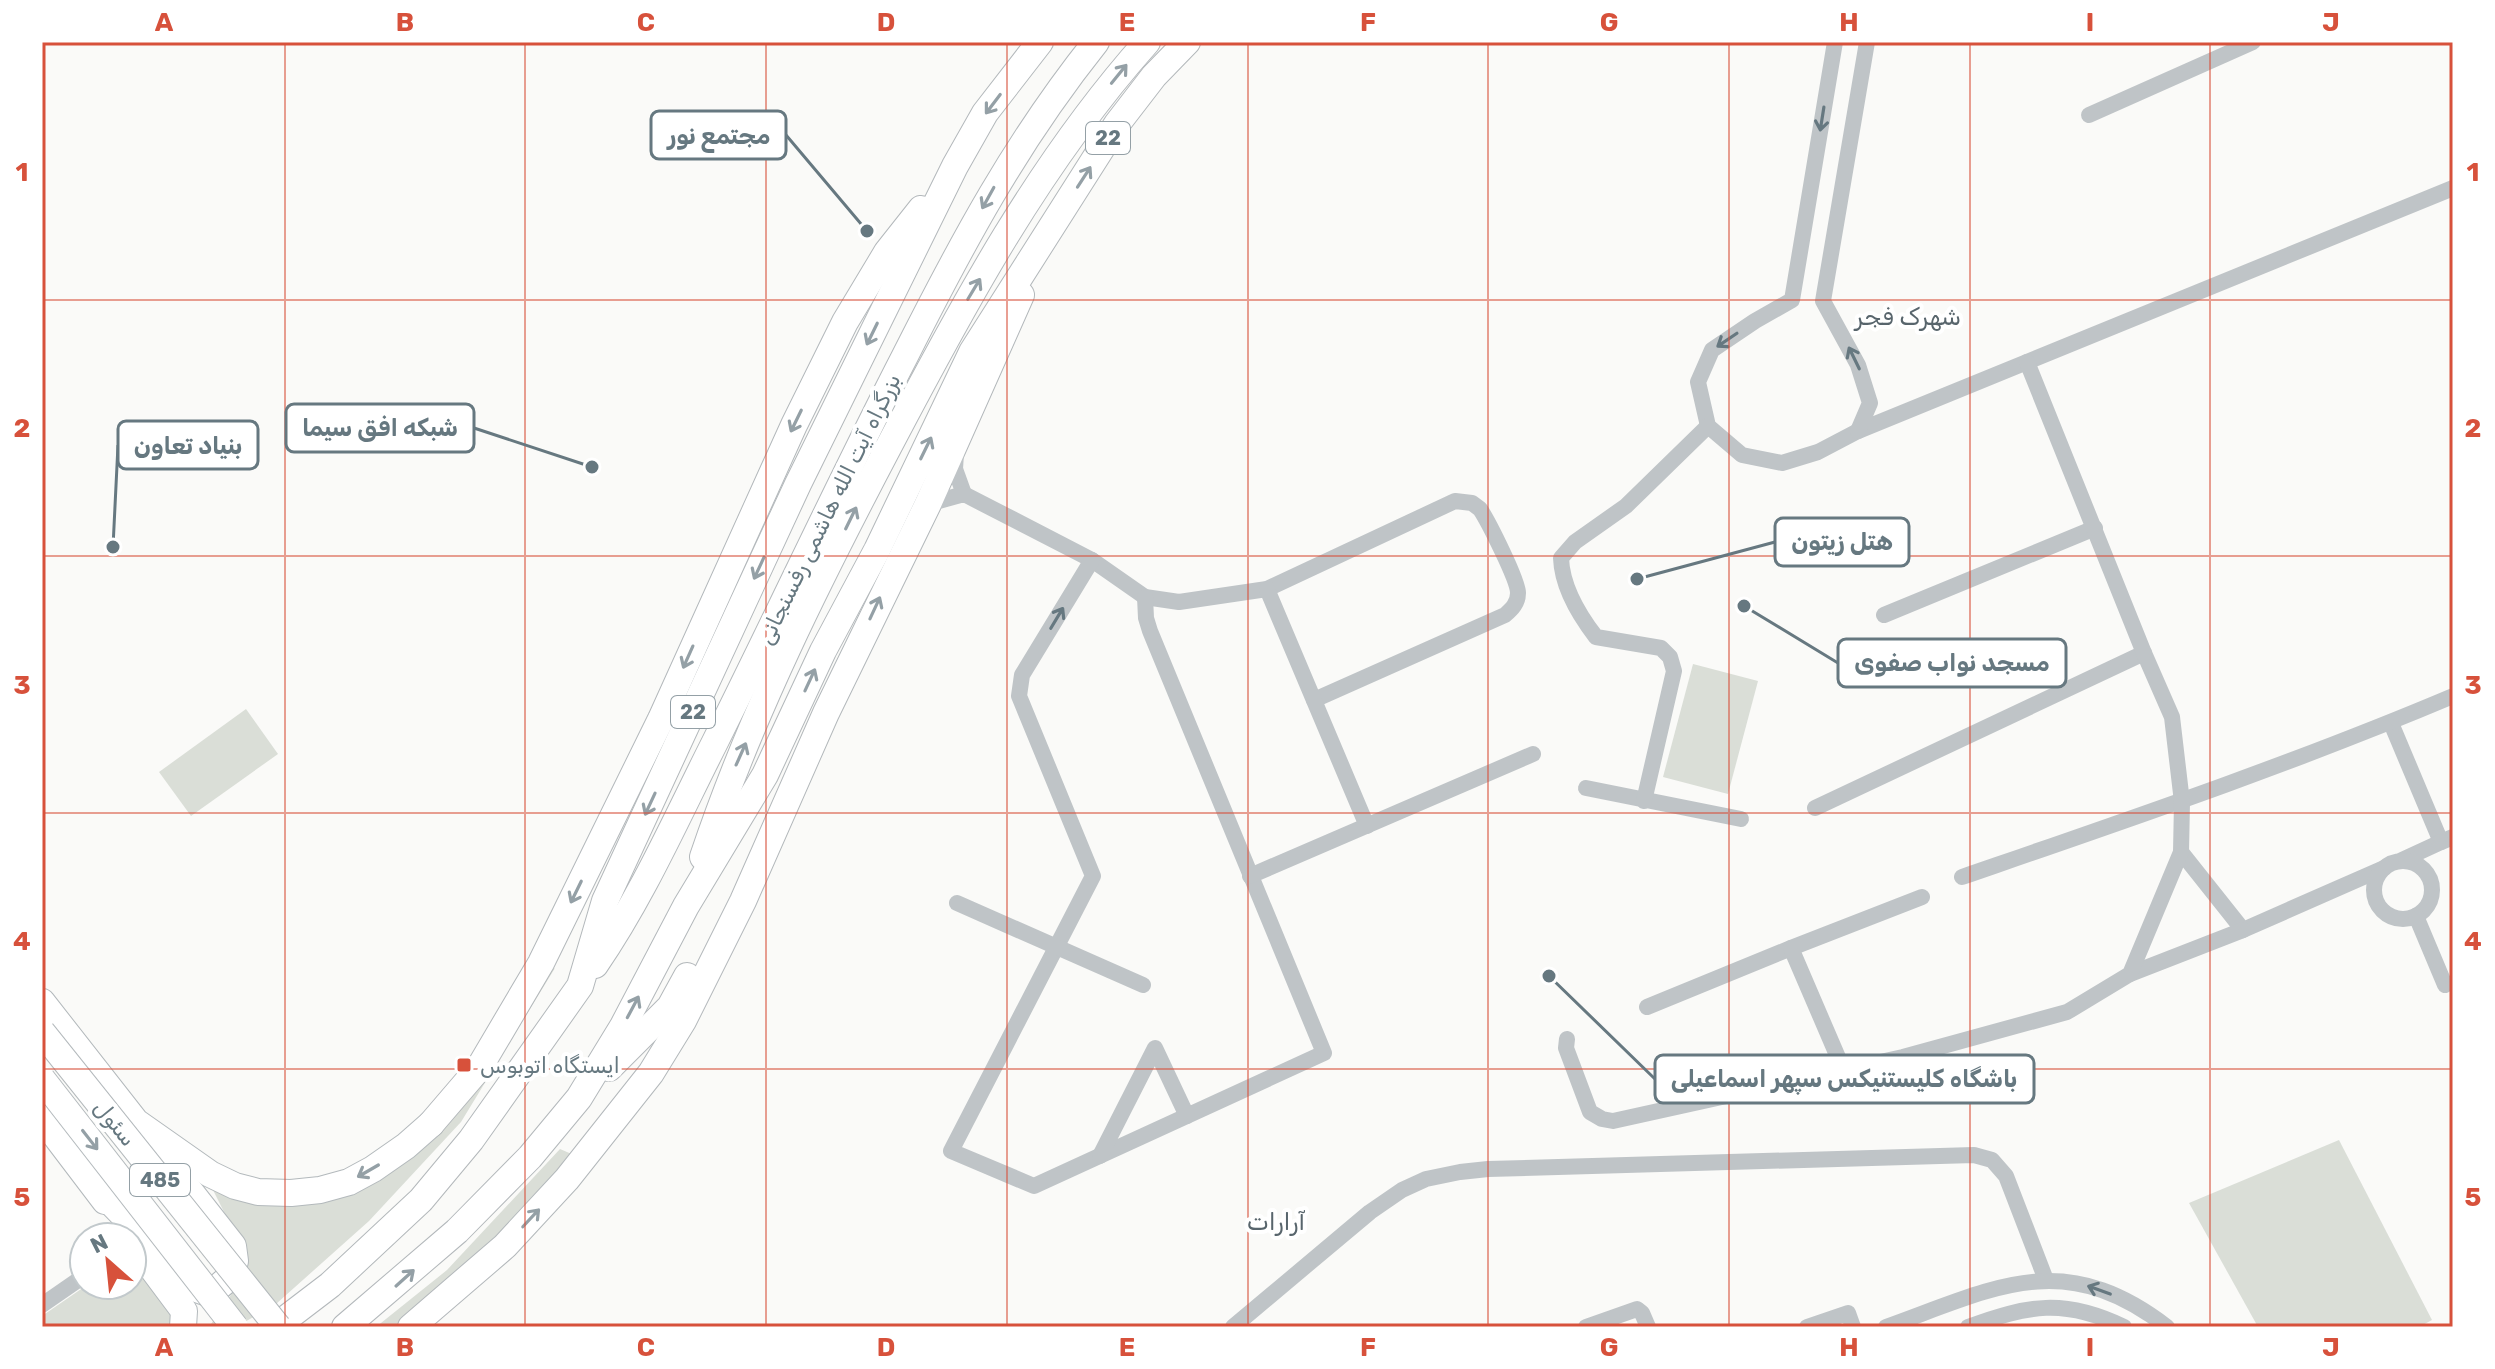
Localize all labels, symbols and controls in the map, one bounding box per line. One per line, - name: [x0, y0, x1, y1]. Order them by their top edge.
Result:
- text: A: [155, 7, 174, 38]
- text: B: [396, 7, 414, 38]
- text: C: [637, 7, 655, 38]
- text: D: [877, 7, 895, 38]
- text: E: [1119, 7, 1135, 38]
- text: F: [1360, 7, 1376, 38]
- text: G: [1600, 7, 1618, 38]
- text: H: [1839, 7, 1859, 38]
- text: I: [2086, 7, 2094, 38]
- text: J: [2322, 7, 2340, 38]
- one-way arrow: [1111, 64, 1128, 85]
- one-way arrow: [984, 93, 1001, 114]
- one-way arrow: [1814, 106, 1829, 131]
- callout: مجتمع نور: [651, 111, 786, 159]
- text: مجتمع نور: [666, 122, 770, 153]
- road number: 22: [1086, 122, 1130, 154]
- text: 1: [16, 157, 28, 188]
- text: 1: [2467, 157, 2479, 188]
- one-way arrow: [1075, 166, 1092, 188]
- one-way arrow: [980, 186, 996, 209]
- one-way arrow: [966, 278, 982, 301]
- district label: شهرک فجر: [1853, 303, 1961, 331]
- one-way arrow: [864, 321, 879, 345]
- one-way arrow: [1716, 332, 1739, 348]
- one-way arrow: [1846, 347, 1861, 371]
- street label: بزرگراه آیت الله هاشمی رفسنجانی: [752, 369, 906, 649]
- callout: شبکه افق سیما: [286, 404, 474, 452]
- one-way arrow: [788, 408, 803, 432]
- text: 2: [14, 413, 30, 444]
- text: 2: [2465, 413, 2481, 444]
- text: شبکه افق سیما: [302, 414, 458, 442]
- callout: بنیاد تعاون: [118, 421, 258, 469]
- text: بنیاد تعاون: [134, 432, 242, 460]
- one-way arrow: [919, 436, 934, 460]
- one-way arrow: [844, 507, 859, 531]
- callout: هتل زیتون: [1775, 518, 1909, 566]
- text: هتل زیتون: [1791, 528, 1893, 556]
- one-way arrow: [751, 555, 766, 580]
- one-way arrow: [868, 597, 883, 621]
- one-way arrow: [1049, 607, 1065, 630]
- callout: مسجد نواب صفوی: [1838, 639, 2066, 687]
- one-way arrow: [680, 645, 695, 669]
- text: مسجد نواب صفوی: [1854, 649, 2050, 677]
- one-way arrow: [803, 668, 818, 693]
- text: 3: [13, 670, 31, 701]
- text: 3: [2464, 670, 2482, 701]
- road number: 22: [671, 696, 715, 728]
- one-way arrow: [734, 742, 749, 766]
- one-way arrow: [642, 791, 657, 816]
- one-way arrow: [568, 880, 583, 904]
- text: 4: [13, 926, 31, 957]
- text: 4: [2464, 926, 2482, 957]
- one-way arrow: [625, 996, 641, 1019]
- place label: ایستگاه اتوبوس: [480, 1052, 620, 1079]
- callout: باشگاه کلیستنیکس سپهر اسماعیلی: [1655, 1055, 2034, 1103]
- marker: ایستگاه اتوبوس: [455, 1056, 473, 1074]
- text: باشگاه کلیستنیکس سپهر اسماعیلی: [1671, 1065, 2017, 1096]
- street label: سئول: [88, 1094, 142, 1152]
- one-way arrow: [82, 1129, 99, 1150]
- one-way arrow: [357, 1163, 380, 1179]
- road number: 485: [130, 1164, 190, 1196]
- text: 5: [14, 1182, 30, 1213]
- text: 5: [2465, 1182, 2481, 1213]
- district label: آرارات: [1247, 1208, 1305, 1236]
- one-way arrow: [521, 1209, 540, 1228]
- north arrow: [68, 1221, 148, 1301]
- text: N: [86, 1228, 112, 1259]
- one-way arrow: [395, 1268, 415, 1287]
- one-way arrow: [2087, 1281, 2112, 1296]
- text: A: [155, 1332, 174, 1363]
- text: B: [396, 1332, 414, 1363]
- text: C: [637, 1332, 655, 1363]
- text: D: [877, 1332, 895, 1363]
- text: E: [1119, 1332, 1135, 1363]
- text: F: [1360, 1332, 1376, 1363]
- text: G: [1600, 1332, 1618, 1363]
- text: H: [1839, 1332, 1859, 1363]
- text: I: [2086, 1332, 2094, 1363]
- text: J: [2322, 1332, 2340, 1363]

